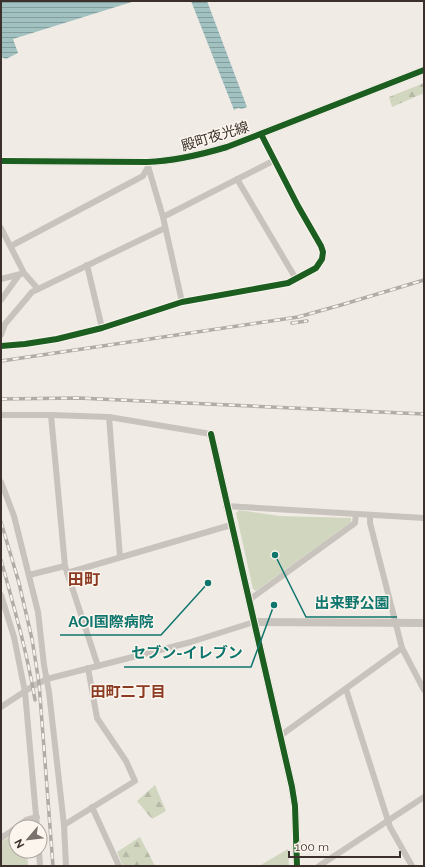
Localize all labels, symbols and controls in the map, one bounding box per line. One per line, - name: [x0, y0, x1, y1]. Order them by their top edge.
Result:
- street label: 殿町夜光線: [179, 118, 251, 154]
- district label: 田町: [68, 570, 100, 589]
- callout: 出来野公園: [306, 590, 397, 617]
- text: 出来野公園: [314, 594, 390, 612]
- callout: AOI国際病院: [60, 608, 161, 635]
- text: AOI国際病院: [68, 613, 154, 631]
- callout: セブン-イレブン: [124, 640, 251, 667]
- text: セブン-イレブン: [131, 644, 243, 662]
- district label: 田町二丁目: [90, 683, 166, 701]
- north arrow: [8, 819, 48, 859]
- scale bar: [289, 833, 400, 859]
- text: N: [12, 837, 27, 850]
- text: 100 m: [295, 840, 329, 854]

